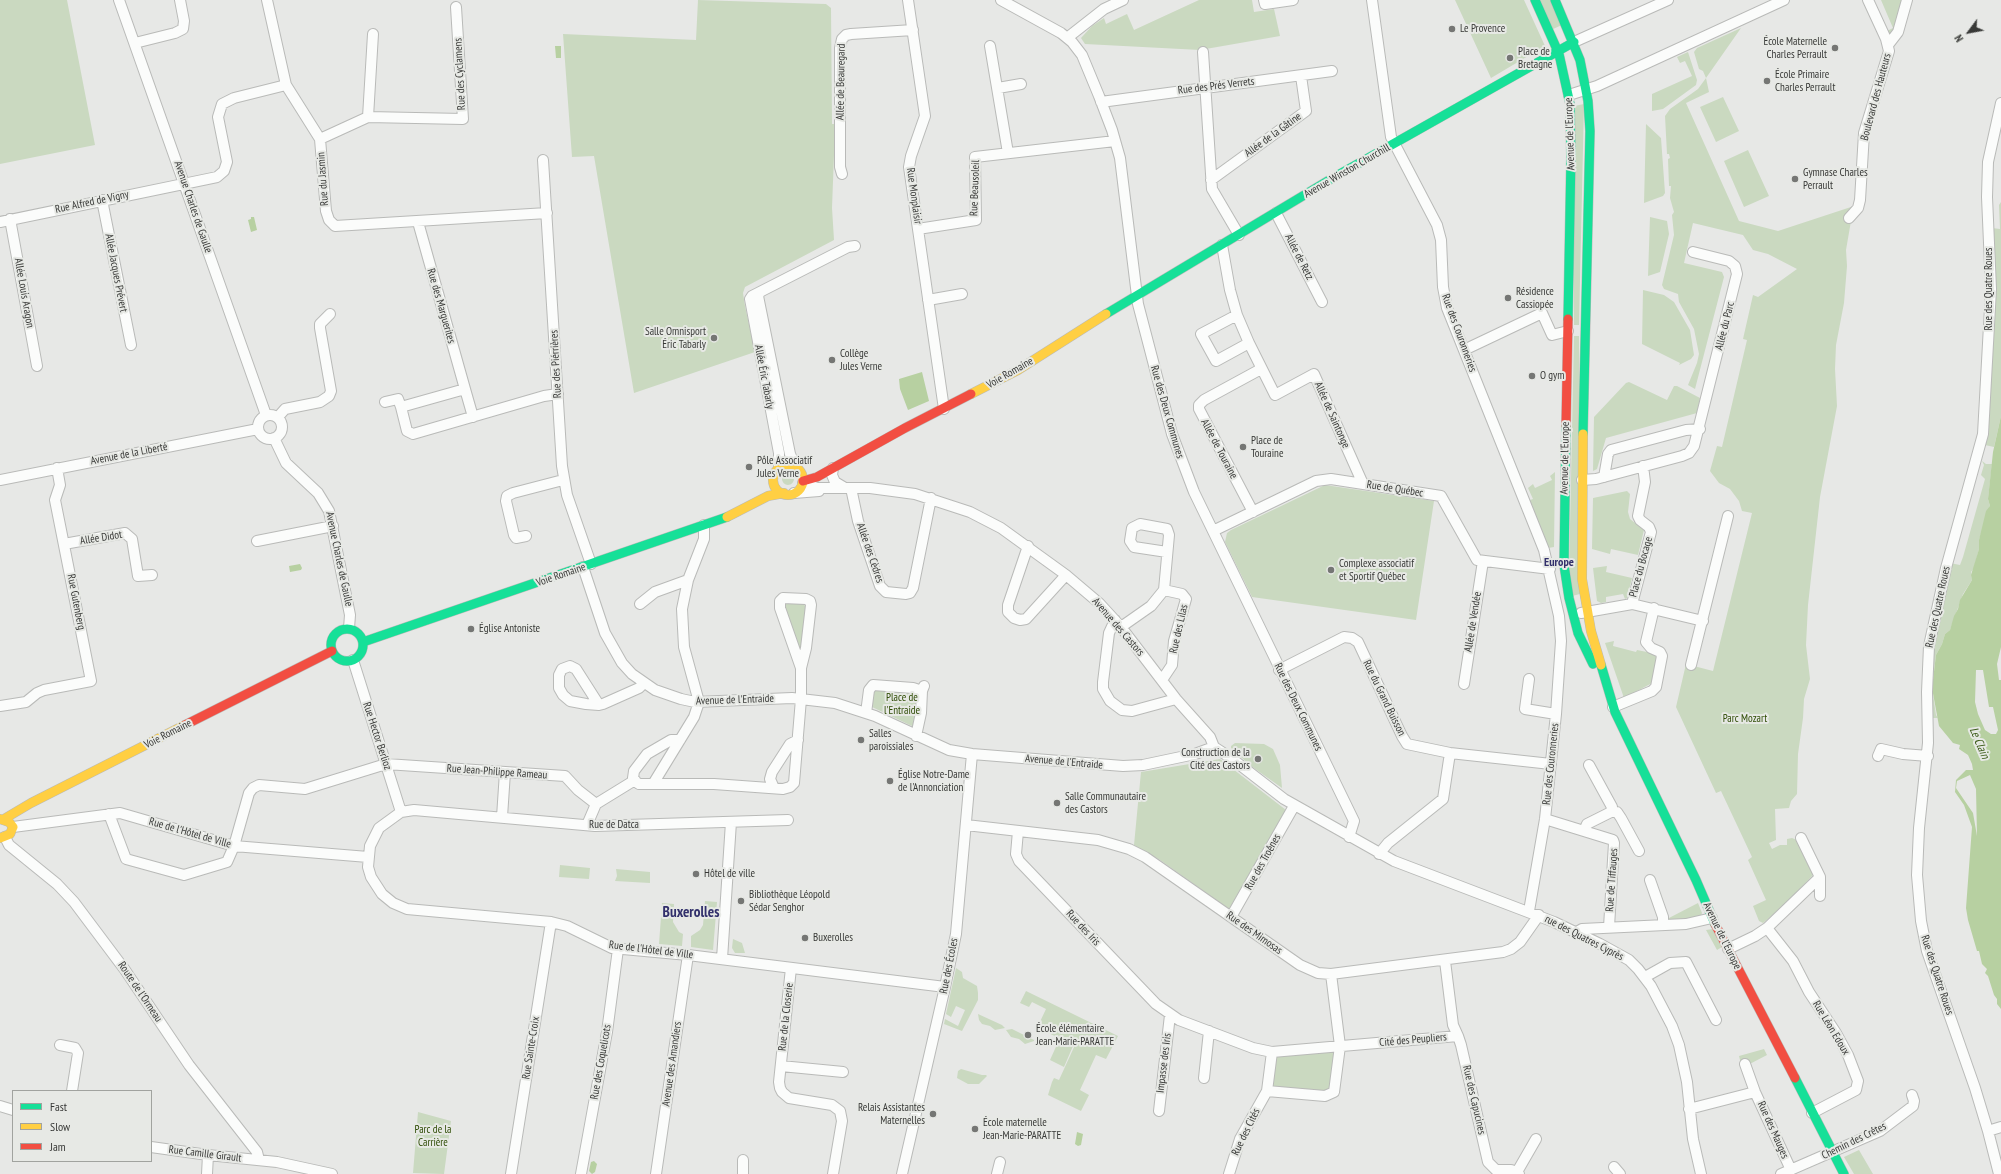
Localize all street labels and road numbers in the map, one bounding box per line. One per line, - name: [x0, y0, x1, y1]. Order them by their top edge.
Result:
- street label: Rue des Cyclamens: [452, 38, 468, 110]
- street label: Allée de Beauregard: [834, 44, 848, 120]
- street label: Boulevard des Hauteurs: [1858, 52, 1894, 142]
- street label: Rue des Prés Verrets: [1177, 75, 1255, 97]
- street label: Avenue de l'Europe: [1562, 97, 1578, 171]
- street label: Allée de la Gâtine: [1242, 110, 1304, 160]
- street label: Avenue Winston Churchill: [1302, 141, 1392, 201]
- street label: Rue du Jasmin: [315, 152, 331, 206]
- street label: Avenue Charles de Gaulle: [171, 159, 215, 255]
- street label: Rue Beausoleil: [967, 160, 983, 216]
- street label: Rue Monplaisir: [904, 167, 924, 225]
- street label: Rue Alfred de Vigny: [54, 188, 130, 216]
- street label: Allée de Retz: [1282, 232, 1316, 282]
- street label: Allée Jacques Prévert: [102, 233, 130, 313]
- street label: Rue des Quatre Roues: [1982, 247, 1996, 331]
- street label: Allée Louis Aragon: [11, 257, 37, 329]
- street label: Rue des Marguerites: [424, 267, 458, 345]
- street label: Rue des Couronneries: [1439, 292, 1479, 374]
- street label: Allée du Parc: [1713, 300, 1737, 352]
- street label: Rue des Piérrières: [548, 329, 564, 399]
- street label: Allée Éric Tabarly: [751, 344, 777, 410]
- street label: Voie Romaine: [984, 354, 1036, 392]
- street label: Rue des Deux Communes: [1147, 364, 1187, 460]
- street label: Allée de Saintonge: [1311, 380, 1353, 450]
- street label: Allée de Touraine: [1198, 417, 1240, 481]
- street label: Avenue de l'Europe: [1558, 421, 1572, 495]
- street label: Avenue de la Liberté: [89, 440, 169, 468]
- street label: Rue de Québec: [1366, 478, 1424, 500]
- street label: Avenue Charles de Gaulle: [323, 510, 355, 608]
- street label: Allée des Cèdres: [854, 521, 886, 585]
- street label: Allée Didot: [79, 528, 123, 548]
- street label: Place du Bocage: [1627, 535, 1655, 599]
- street label: Voie Romaine: [535, 560, 587, 590]
- street label: Rue des Quatre Roues: [1923, 565, 1953, 649]
- street label: Rue Gutenberg: [64, 573, 88, 631]
- street label: Allée de Vendée: [1462, 591, 1484, 653]
- street label: Avenue des Castors: [1089, 595, 1147, 659]
- street label: Rue des Lilas: [1167, 603, 1191, 655]
- street label: Rue du Grand Buisson: [1360, 658, 1408, 738]
- street label: Rue des Deux Communes: [1271, 661, 1325, 753]
- street label: Avenue de l'Entraide: [696, 692, 774, 708]
- street label: Rue Hector Berlioz: [360, 700, 394, 772]
- street label: Voie Romaine: [142, 716, 194, 752]
- street label: Rue des Couronneries: [1540, 722, 1562, 806]
- street label: Avenue de l'Entraide: [1025, 752, 1103, 772]
- street label: Rue Jean-Philippe Rameau: [446, 762, 548, 782]
- street label: Rue de l'Hôtel de Ville: [147, 815, 233, 851]
- street label: Rue de Datca: [589, 818, 639, 832]
- street label: Rue des Troênes: [1242, 832, 1284, 892]
- street label: Rue de Tiffauges: [1603, 848, 1621, 912]
- street label: Avenue de l'Europe: [1700, 900, 1744, 972]
- street label: Rue des Iris: [1063, 907, 1103, 949]
- street label: Rue des Mimosas: [1223, 909, 1285, 957]
- street label: rue des Quatres Cyprès: [1542, 912, 1626, 964]
- street label: Rue des Quatre Roues: [1918, 933, 1956, 1017]
- street label: Rue des Écoles: [937, 937, 961, 995]
- street label: Rue de l'Hôtel de Ville: [608, 938, 694, 962]
- street label: Route de l'Ormeau: [115, 959, 165, 1025]
- street label: Rue de la Closerie: [776, 982, 796, 1052]
- street label: Rue Léon Edoux: [1810, 998, 1852, 1058]
- street label: Rue Sainte-Croix: [520, 1016, 542, 1080]
- street label: Avenue des Amandiers: [660, 1021, 684, 1107]
- street label: Rue des Coquelicots: [588, 1023, 614, 1101]
- street label: Cité des Peupliers: [1379, 1030, 1447, 1050]
- street label: Impasse des Iris: [1154, 1032, 1174, 1094]
- street label: Rue des Capucines: [1460, 1064, 1488, 1136]
- street label: Rue des Mauges: [1754, 1099, 1792, 1161]
- street label: Rue des Cités: [1229, 1106, 1263, 1158]
- street label: Chemin des Crêtes: [1820, 1120, 1888, 1162]
- street label: Rue Camille Girault: [168, 1143, 242, 1165]

